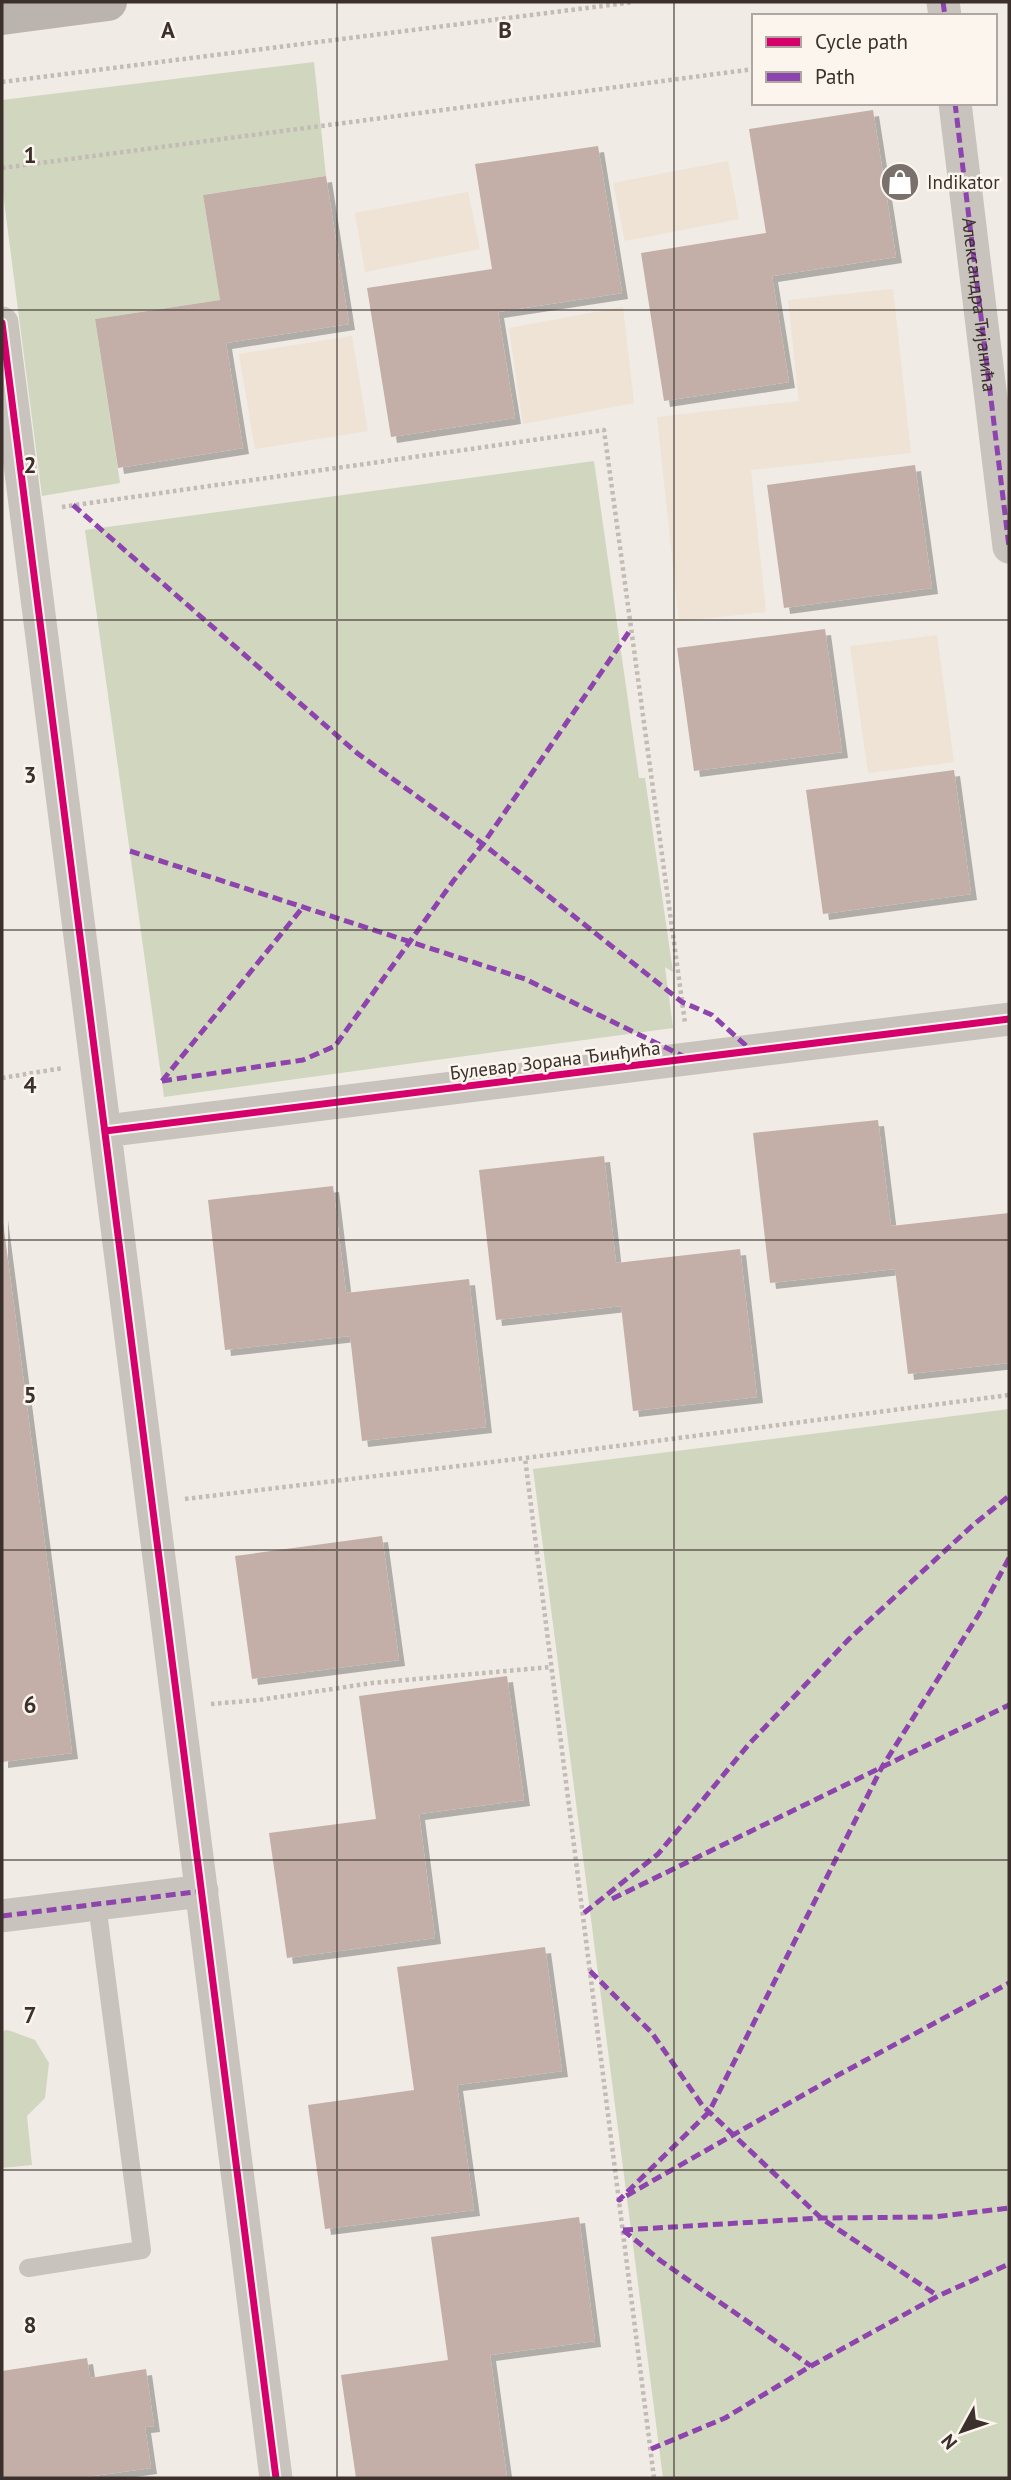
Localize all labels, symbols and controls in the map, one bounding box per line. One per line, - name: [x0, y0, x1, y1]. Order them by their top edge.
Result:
- legend: [752, 14, 997, 105]
- text: A: [161, 15, 175, 44]
- text: B: [498, 15, 512, 44]
- text: Cycle path: [815, 28, 908, 55]
- text: Path: [815, 63, 855, 90]
- text: 1: [23, 140, 37, 169]
- shop icon: Indikator: [879, 161, 921, 203]
- place label: Indikator: [927, 170, 1000, 194]
- street label: Александра Тијанића: [957, 216, 1002, 393]
- text: 2: [23, 450, 37, 479]
- text: 3: [23, 760, 37, 789]
- street label: Булевар Зорана Ђинђића: [448, 1035, 662, 1085]
- text: 4: [23, 1070, 37, 1099]
- text: 5: [23, 1380, 37, 1409]
- text: 6: [23, 1690, 37, 1719]
- text: 7: [23, 2000, 37, 2029]
- text: 8: [23, 2310, 37, 2339]
- north arrow: [927, 2396, 997, 2466]
- text: N: [936, 2429, 962, 2454]

